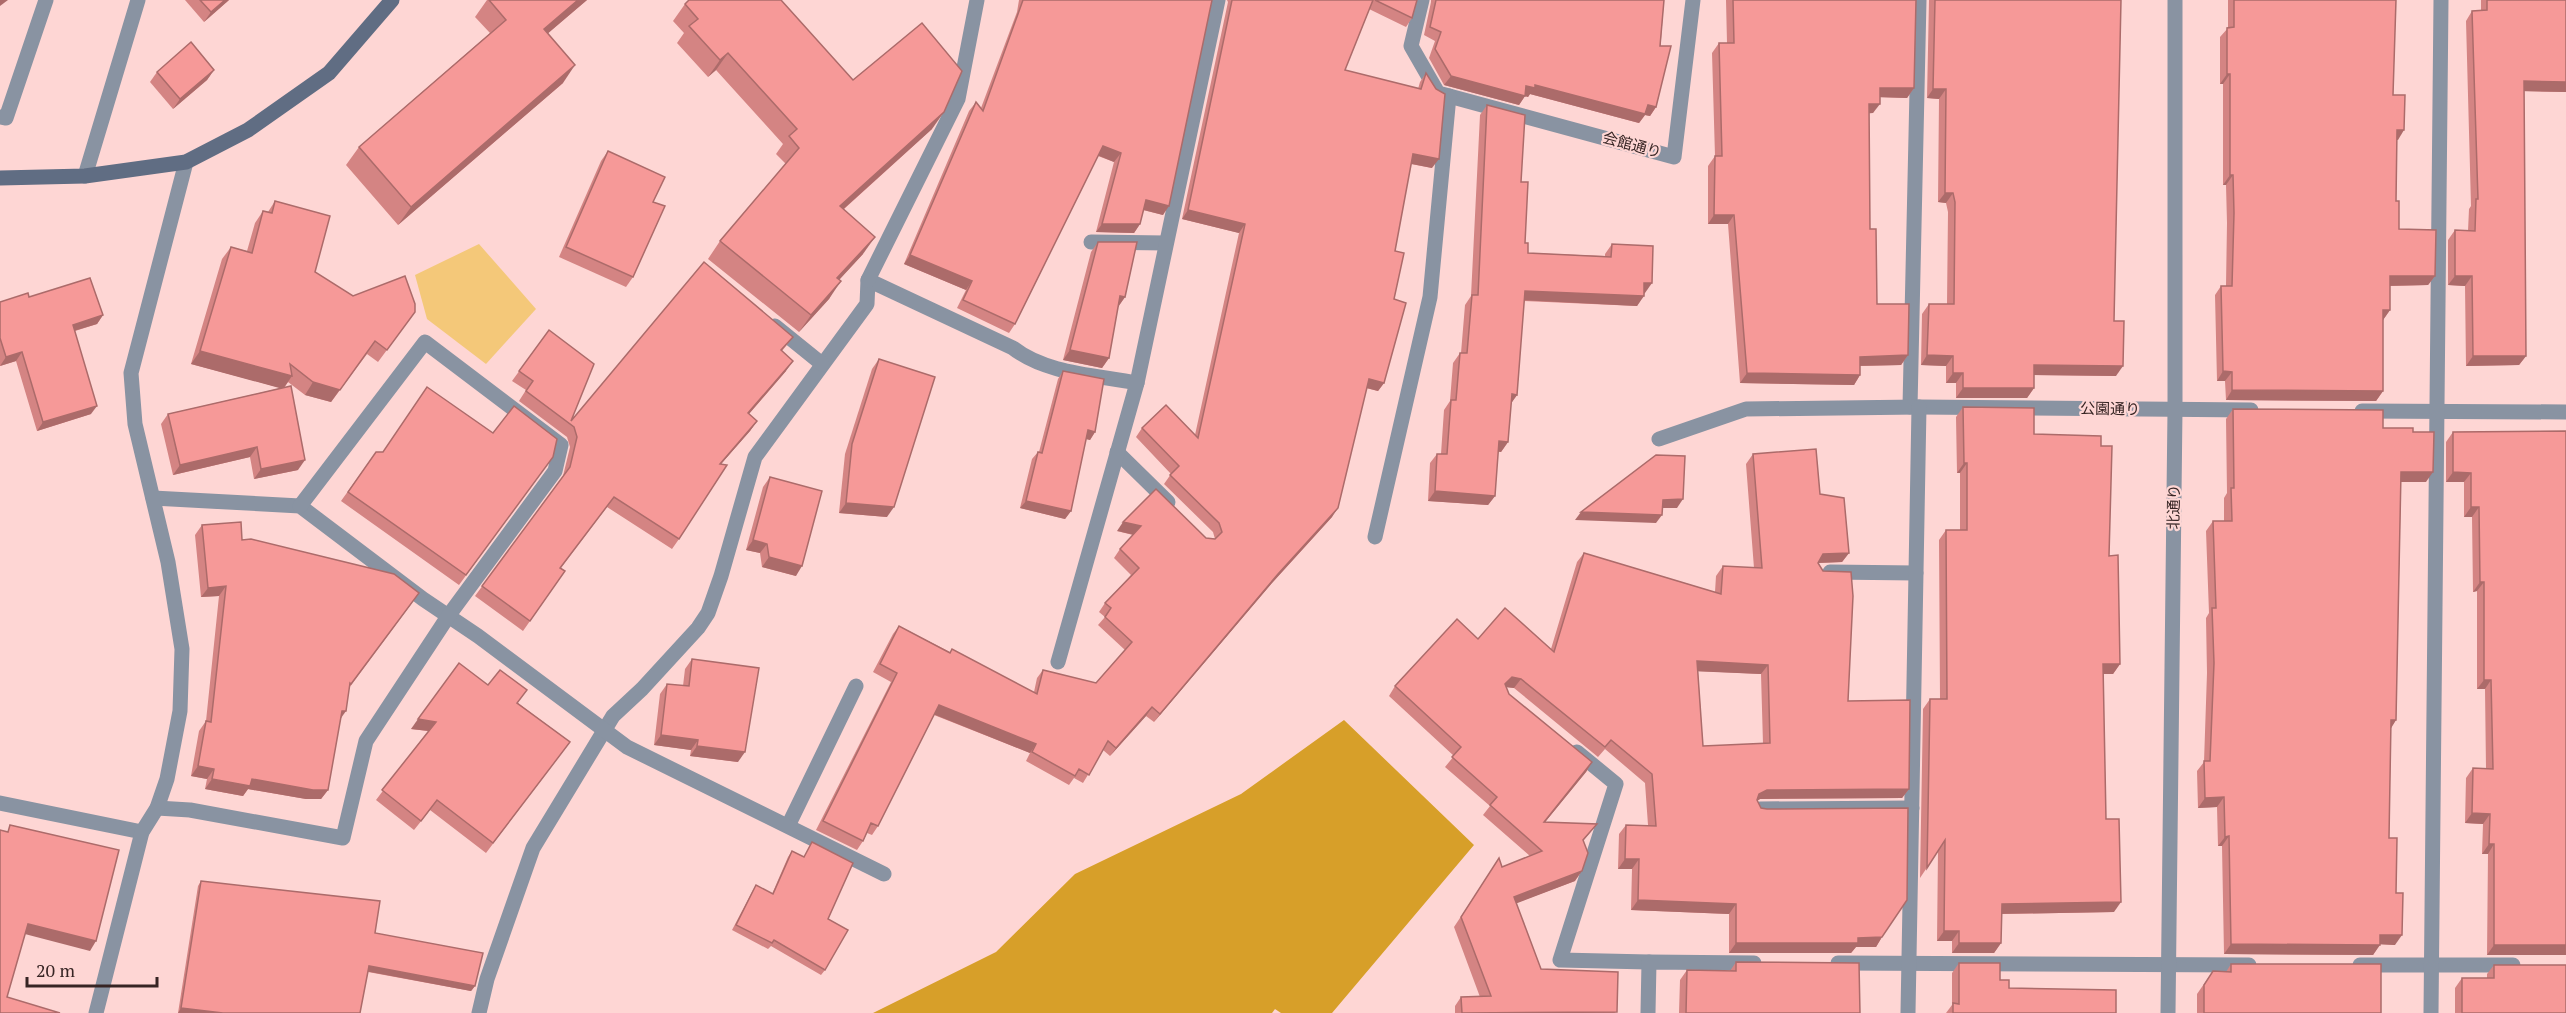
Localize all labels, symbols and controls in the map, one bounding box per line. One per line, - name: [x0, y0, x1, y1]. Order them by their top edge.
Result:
- street label: 会館通り: [1601, 127, 1664, 161]
- street label: 公園通り: [2080, 397, 2140, 419]
- street label: 北通り: [2163, 484, 2183, 530]
- scale bar: [27, 950, 158, 988]
- text: 20 m: [36, 958, 76, 982]

